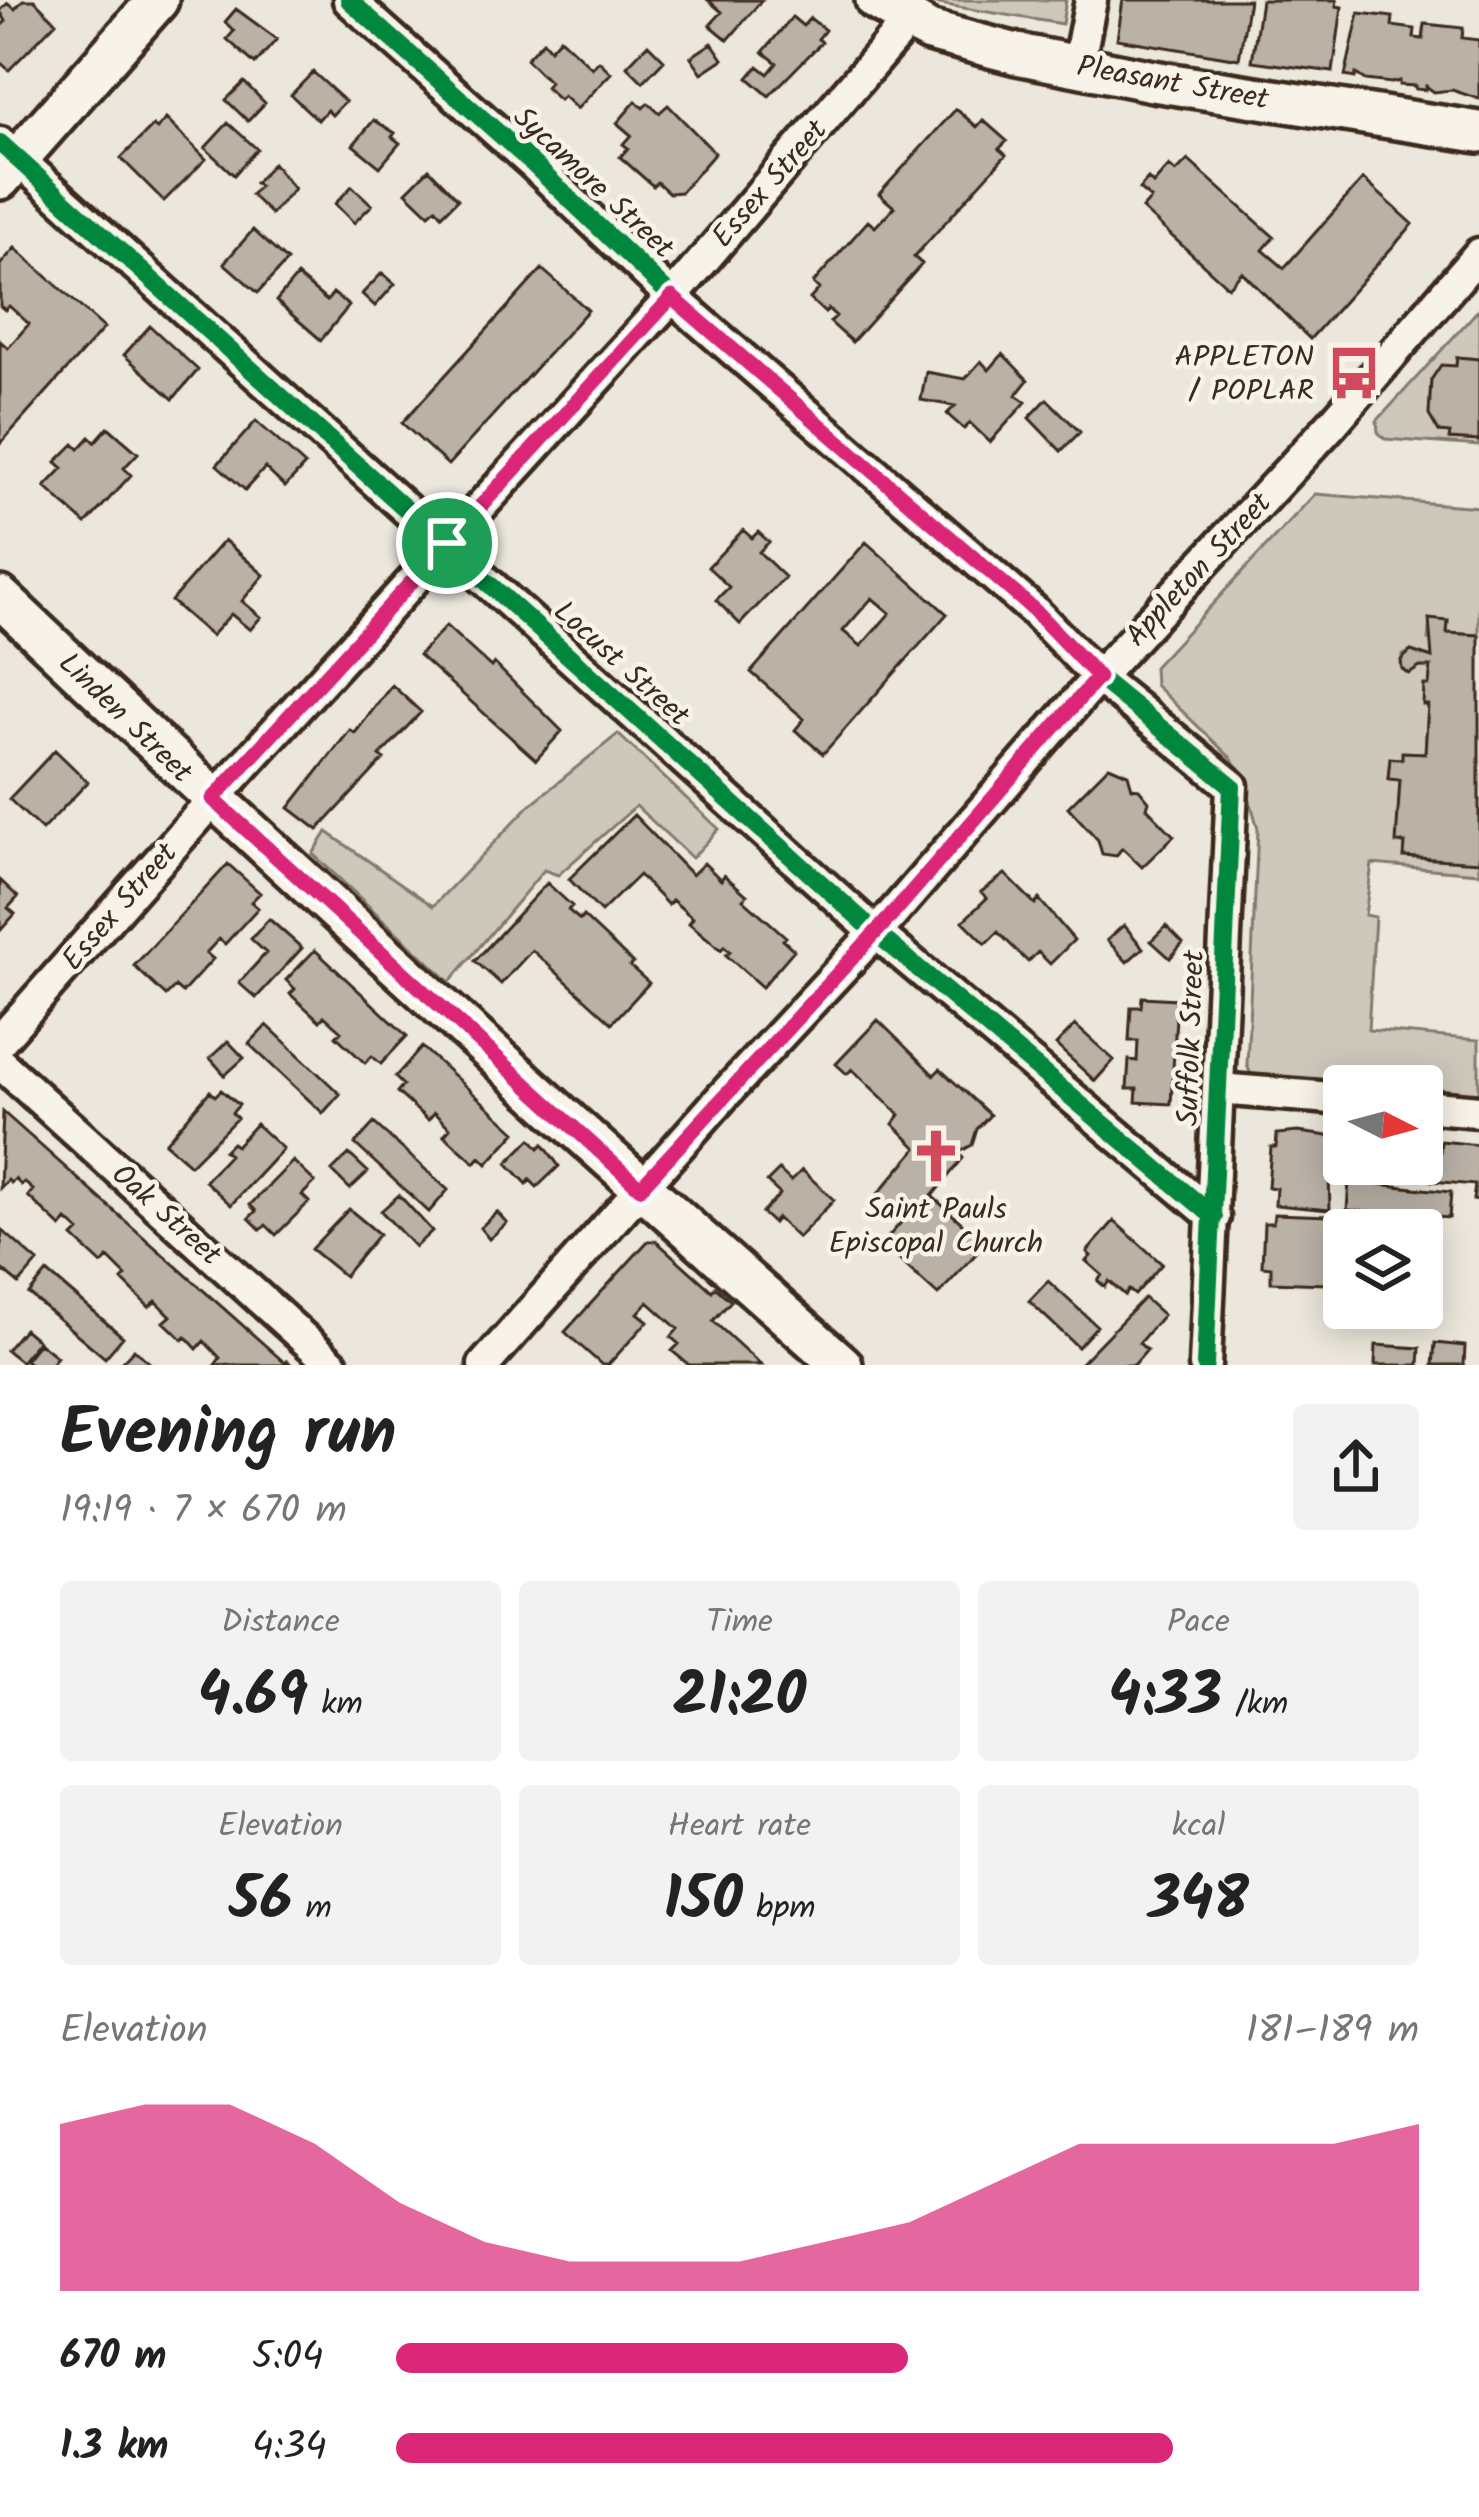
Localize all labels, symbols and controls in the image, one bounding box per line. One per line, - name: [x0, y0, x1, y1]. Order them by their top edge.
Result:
- street label: Pleasant Street: [1073, 44, 1273, 124]
- street label: Sycamore Street: [501, 96, 685, 272]
- street label: Essex Street: [701, 109, 841, 260]
- place label: APPLETON / POPLAR: [1175, 334, 1314, 416]
- bus stop icon: APPLETON / POPLAR: [1325, 344, 1383, 402]
- street label: Appleton Street: [1115, 482, 1284, 659]
- pin: [396, 492, 498, 594]
- icon: arrive: [414, 510, 480, 576]
- street label: Locust Street: [541, 590, 700, 740]
- street label: Linden Street: [46, 641, 203, 796]
- street label: Essex Street: [51, 832, 191, 983]
- street label: Suffolk Street: [1165, 949, 1219, 1127]
- north arrow: [1323, 1065, 1443, 1185]
- map controls: [1323, 1065, 1443, 1329]
- church icon: Saint Pauls Episcopal Church: [907, 1127, 965, 1185]
- street label: Oak Street: [100, 1153, 232, 1279]
- place label: Saint Pauls Episcopal Church: [829, 1186, 1043, 1268]
- button: layers: [1323, 1209, 1443, 1329]
- text: Evening run: [60, 1383, 396, 1488]
- button: share: [1293, 1404, 1419, 1530]
- text: 19:19 · 7 × 670 m: [60, 1481, 347, 1543]
- text: Distance: [221, 1597, 340, 1650]
- text: Time: [706, 1597, 773, 1650]
- text: Pace: [1167, 1597, 1230, 1650]
- text: 4.69: [198, 1650, 308, 1746]
- text: 21:20: [673, 1650, 806, 1746]
- text: 4:33: [1109, 1650, 1222, 1746]
- text: km: [308, 1679, 363, 1732]
- text: /km: [1222, 1679, 1288, 1732]
- text: Elevation: [218, 1801, 343, 1854]
- text: Heart rate: [668, 1801, 811, 1854]
- text: kcal: [1172, 1801, 1225, 1854]
- text: 56: [229, 1854, 292, 1950]
- text: 150: [664, 1854, 743, 1950]
- text: 348: [1148, 1854, 1249, 1950]
- text: m: [292, 1883, 332, 1936]
- text: bpm: [743, 1883, 815, 1936]
- text: Elevation: [60, 2001, 208, 2063]
- text: 181–189 m: [1246, 2001, 1419, 2063]
- text: 670 m: [60, 2327, 167, 2389]
- text: 5:04: [252, 2327, 324, 2389]
- text: 1.3 km: [60, 2417, 169, 2479]
- text: 4:34: [252, 2417, 327, 2479]

